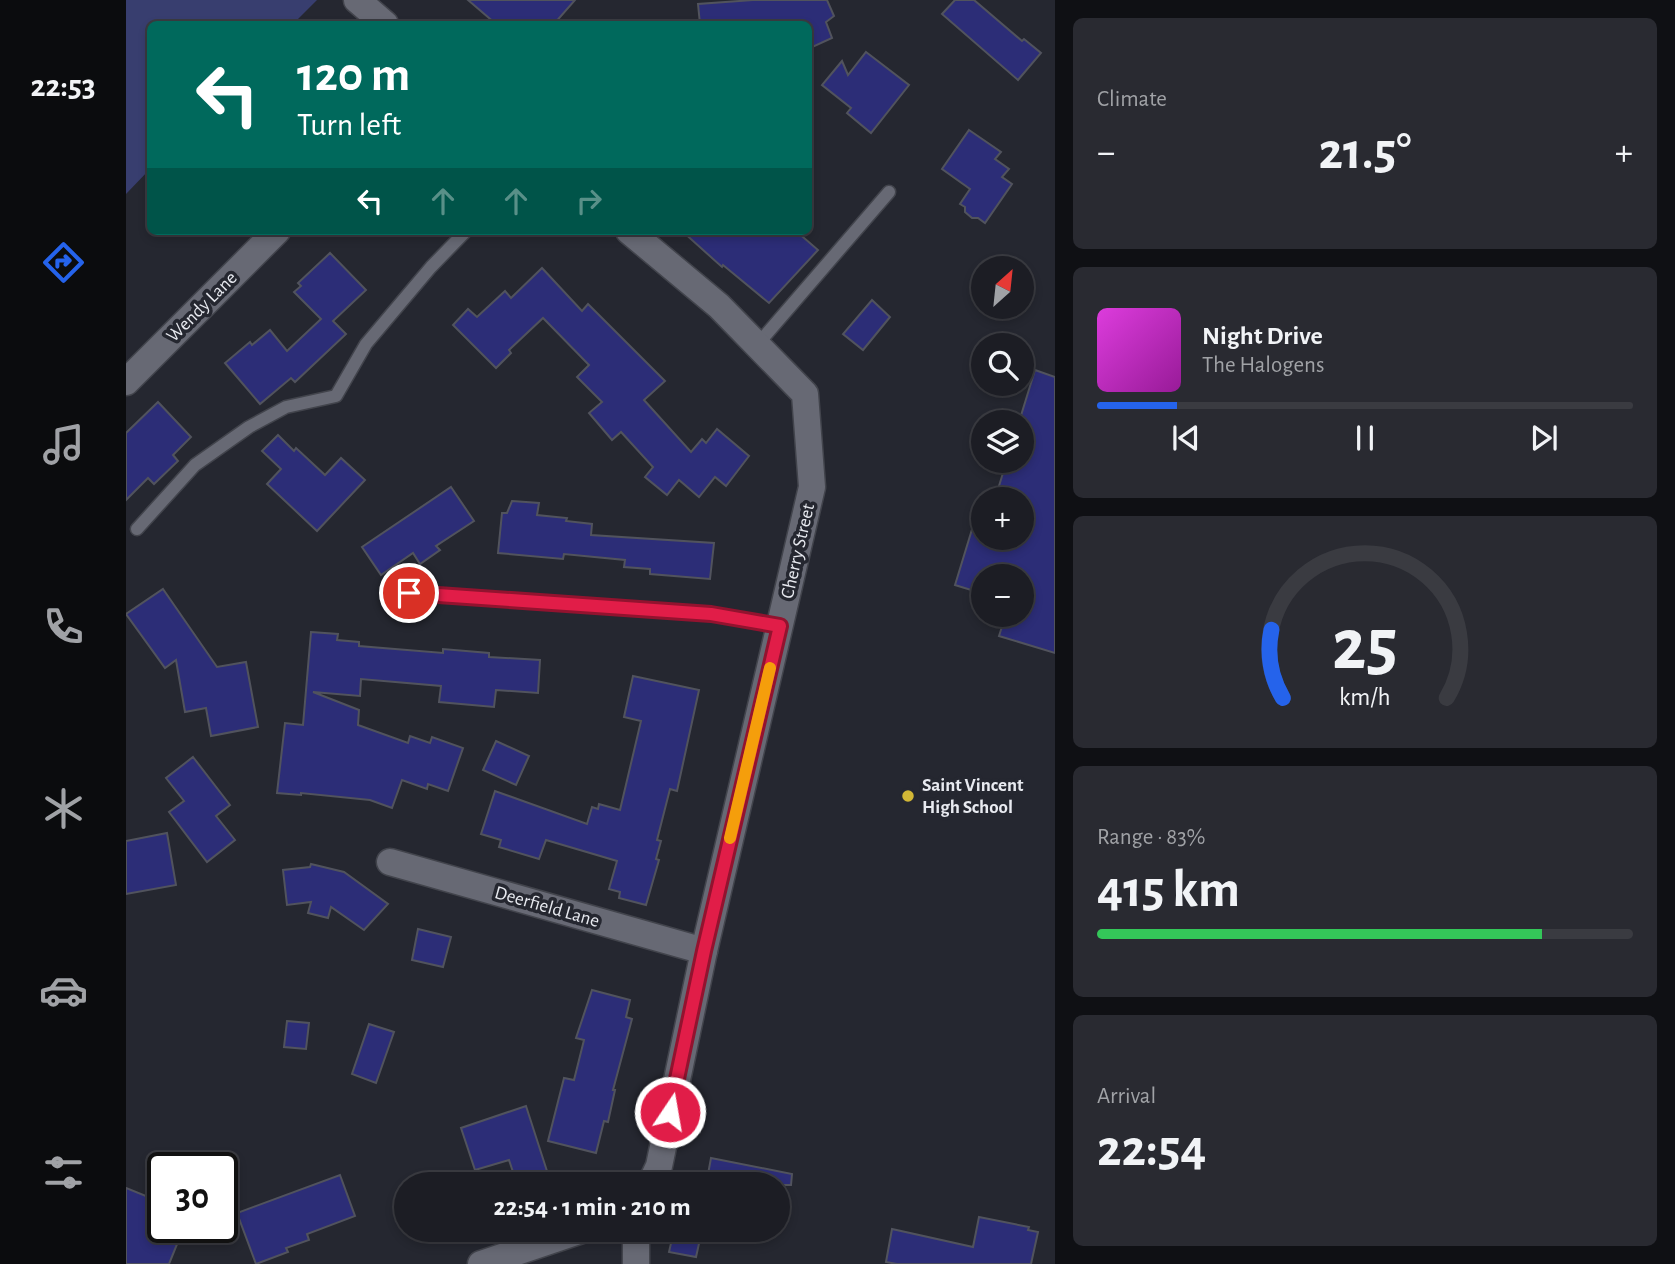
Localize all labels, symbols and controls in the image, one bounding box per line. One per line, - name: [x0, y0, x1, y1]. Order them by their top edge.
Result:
- icon: left: [182, 49, 273, 140]
- text: 120 m: [297, 51, 410, 100]
- text: 22:53: [30, 70, 96, 102]
- text: Climate: [1097, 88, 1167, 111]
- text: Turn left: [297, 109, 401, 141]
- text: 21.5°: [1319, 126, 1411, 178]
- text: −: [1097, 134, 1115, 172]
- text: +: [1615, 134, 1633, 172]
- icon: left: [351, 182, 389, 220]
- icon: ahead: [424, 182, 462, 220]
- icon: ahead: [497, 182, 535, 220]
- icon: right: [570, 182, 608, 220]
- icon: directions: [39, 238, 88, 287]
- north arrow: [971, 256, 1034, 318]
- map controls: [971, 256, 1034, 627]
- street label: Wendy Lane: [163, 268, 241, 346]
- text: Night Drive: [1202, 323, 1323, 349]
- button: search: [971, 333, 1034, 396]
- text: The Halogens: [1202, 354, 1324, 377]
- button: layers: [971, 410, 1034, 473]
- icon: previous: [1167, 419, 1205, 457]
- icon: pause: [1346, 419, 1384, 457]
- icon: next: [1525, 419, 1563, 457]
- icon: music: [39, 420, 88, 469]
- button: +: [971, 487, 1034, 550]
- street label: Cherry Street: [778, 502, 818, 600]
- pin: [379, 563, 439, 623]
- button: −: [971, 564, 1034, 627]
- icon: arrive: [390, 574, 428, 612]
- icon: phone: [39, 602, 88, 651]
- text: 25: [1332, 610, 1398, 683]
- text: km/h: [1339, 685, 1391, 710]
- place label: Saint Vincent High School: [922, 776, 1024, 817]
- icon: climate: [39, 784, 88, 833]
- marker: Saint Vincent High School: [900, 788, 916, 804]
- text: Range · 83%: [1097, 826, 1206, 849]
- text: 415 km: [1097, 864, 1240, 916]
- street label: Deerfield Lane: [492, 883, 602, 931]
- icon: car: [39, 966, 88, 1015]
- position arrow: [633, 1075, 707, 1149]
- text: Arrival: [1097, 1085, 1156, 1108]
- text: 22:54: [1097, 1123, 1207, 1175]
- icon: filters: [39, 1148, 88, 1197]
- speed limit sign: 30: [147, 1152, 238, 1243]
- text: 22:54 · 1 min · 210 m: [493, 1194, 691, 1220]

